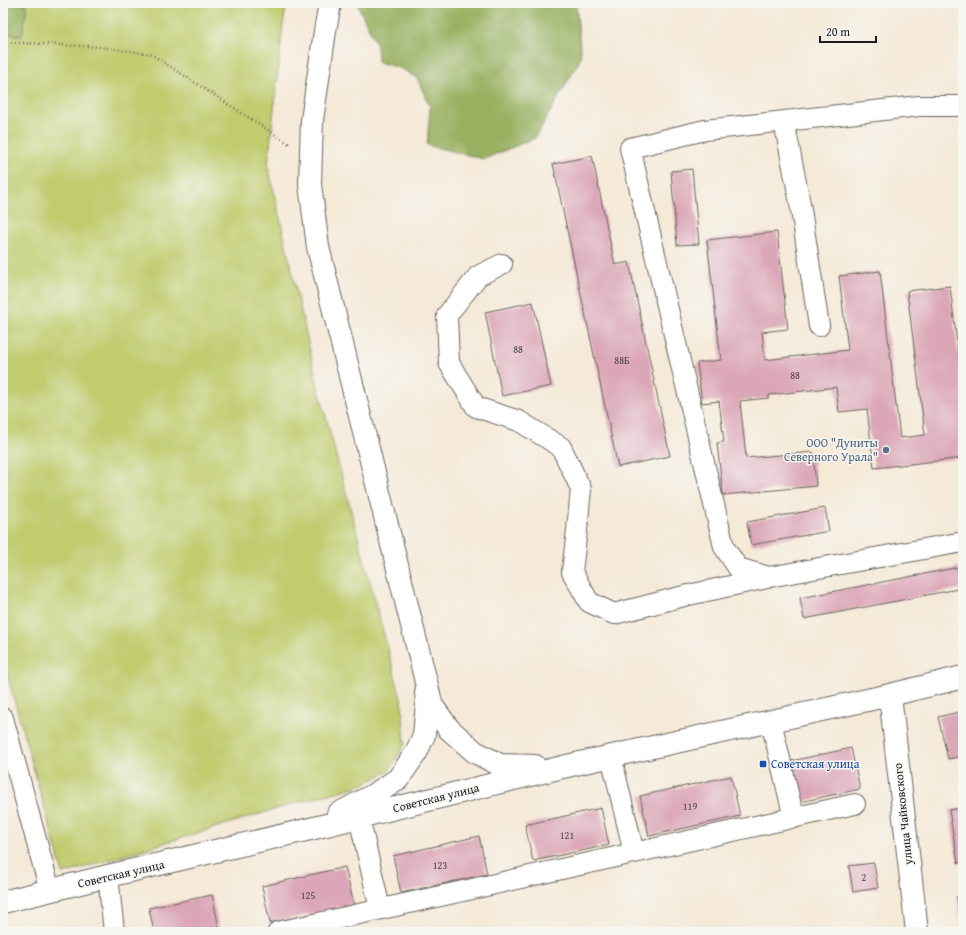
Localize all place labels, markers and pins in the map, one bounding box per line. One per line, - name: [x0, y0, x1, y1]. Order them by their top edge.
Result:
- place label: ООО "Дуниты Северного Урала": [784, 434, 879, 465]
- marker: ООО "Дуниты Северного Урала": [881, 445, 891, 455]
- place label: Советская улица: [771, 755, 860, 772]
- marker: Советская улица: [758, 759, 768, 769]

